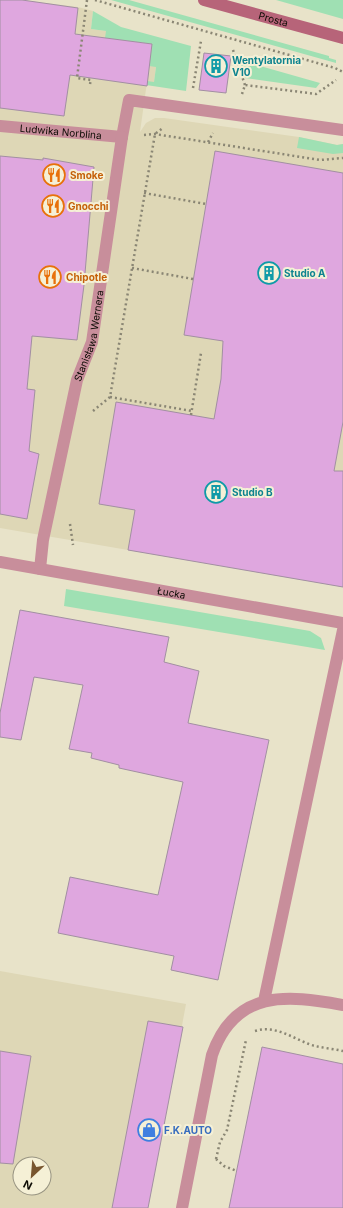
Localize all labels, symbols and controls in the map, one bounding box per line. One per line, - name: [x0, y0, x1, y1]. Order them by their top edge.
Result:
- street label: Prosta: [257, 9, 290, 29]
- building icon: Wentylatornia V10: [203, 53, 229, 79]
- place label: Wentylatornia V10: [232, 54, 301, 78]
- street label: Ludwika Norblina: [19, 122, 102, 141]
- restaurant icon: Smoke: [41, 162, 67, 188]
- place label: Smoke: [70, 169, 103, 181]
- restaurant icon: Gnocchi: [40, 193, 66, 219]
- place label: Gnocchi: [68, 200, 109, 212]
- building icon: Studio A: [256, 260, 282, 286]
- restaurant icon: Chipotle: [37, 264, 63, 290]
- place label: Studio A: [284, 267, 326, 279]
- place label: Chipotle: [66, 271, 107, 283]
- street label: Stanisława Wernera: [71, 289, 106, 383]
- building icon: Studio B: [203, 479, 229, 505]
- place label: Studio B: [232, 486, 273, 498]
- street label: Łucka: [156, 584, 187, 601]
- shop icon: F.K.AUTO: [136, 1117, 162, 1143]
- place label: F.K.AUTO: [164, 1124, 212, 1136]
- north arrow: [12, 1156, 52, 1196]
- text: N: [21, 1177, 34, 1193]

